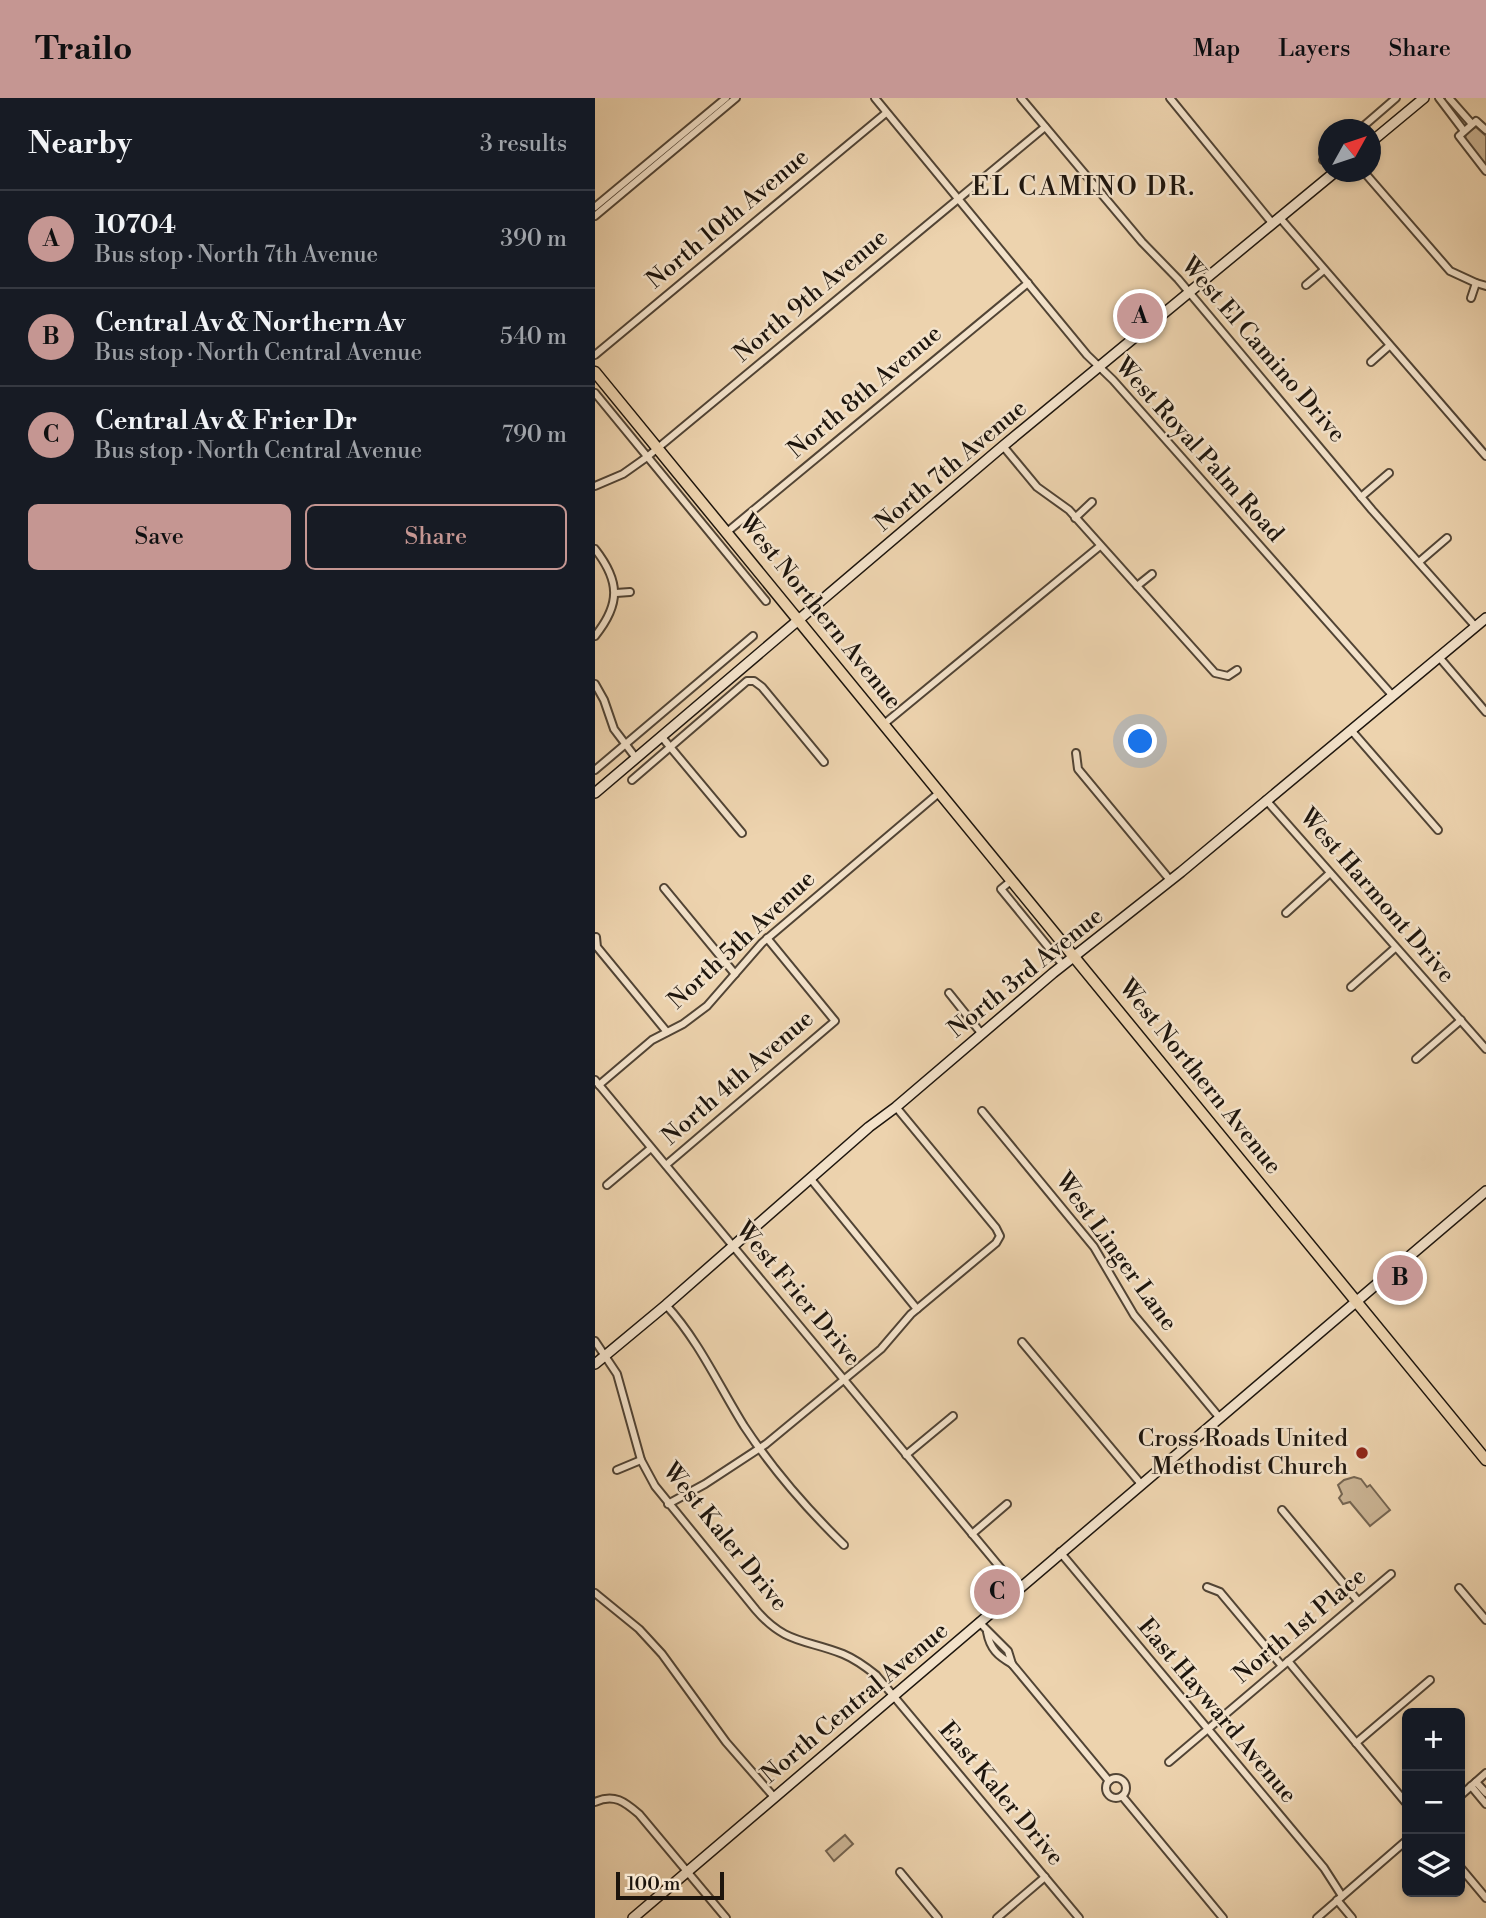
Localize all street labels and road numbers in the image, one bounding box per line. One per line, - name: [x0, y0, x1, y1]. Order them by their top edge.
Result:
- street label: North 10th Avenue: [641, 142, 815, 296]
- street label: North 9th Avenue: [728, 223, 894, 369]
- street label: West El Camino Drive: [1173, 250, 1352, 449]
- street label: North 8th Avenue: [782, 319, 948, 465]
- street label: West Royal Palm Road: [1108, 351, 1290, 549]
- street label: North 7th Avenue: [869, 394, 1033, 538]
- street label: West Northern Avenue: [731, 507, 908, 716]
- street label: West Harmont Drive: [1292, 802, 1461, 990]
- street label: North 5th Avenue: [662, 864, 822, 1016]
- street label: North 3rd Avenue: [942, 901, 1110, 1045]
- street label: West Northern Avenue: [1111, 972, 1288, 1181]
- street label: North 4th Avenue: [656, 1004, 820, 1152]
- street label: West Linger Lane: [1048, 1166, 1184, 1337]
- street label: West Frier Drive: [728, 1215, 867, 1372]
- street label: West Kaler Drive: [655, 1456, 794, 1617]
- street label: North 1st Place: [1227, 1562, 1373, 1690]
- street label: East Hayward Avenue: [1131, 1612, 1303, 1810]
- street label: North Central Avenue: [755, 1616, 955, 1790]
- street label: East Kaler Drive: [932, 1716, 1070, 1872]

